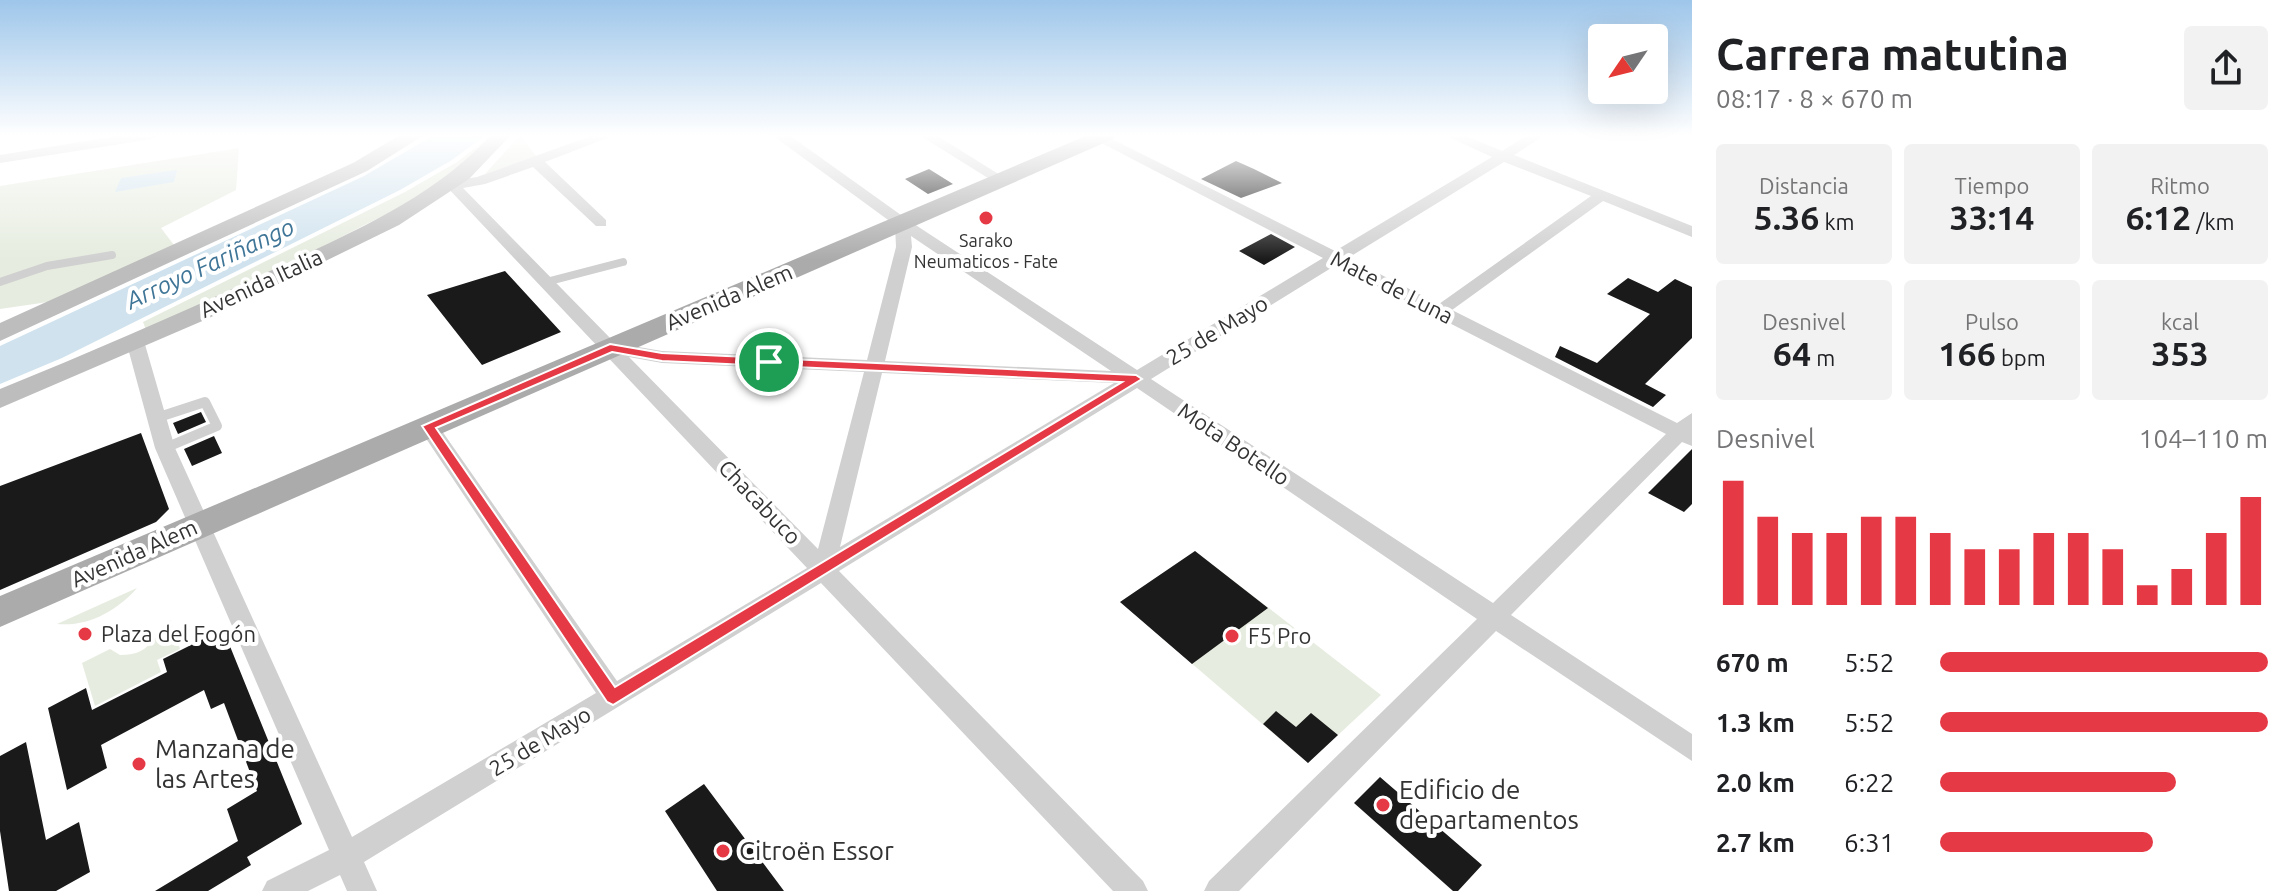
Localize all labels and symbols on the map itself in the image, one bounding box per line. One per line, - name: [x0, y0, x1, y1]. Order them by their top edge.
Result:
- north arrow: [1588, 24, 1668, 104]
- marker: Sarako Neumaticos - Fate: [977, 209, 995, 227]
- water label: Arroyo Fariñango: [121, 213, 298, 315]
- place label: Sarako Neumaticos - Fate: [914, 230, 1058, 271]
- street label: Avenida Italia: [196, 243, 326, 322]
- street label: Mate de Luna: [1327, 245, 1458, 328]
- street label: Avenida Alem: [662, 259, 796, 334]
- street label: 25 de Mayo: [1162, 290, 1272, 370]
- pin: [735, 328, 803, 396]
- street label: Mota Botello: [1174, 397, 1295, 490]
- street label: Chacabuco: [714, 454, 807, 549]
- street label: Avenida Alem: [67, 514, 201, 591]
- place label: Plaza del Fogón: [101, 621, 256, 646]
- place label: F5 Pro: [1248, 623, 1311, 648]
- marker: Plaza del Fogón: [76, 625, 94, 643]
- marker: F5 Pro: [1223, 627, 1241, 645]
- street label: 25 de Mayo: [485, 701, 595, 781]
- place label: Manzana de las Artes: [155, 734, 295, 793]
- marker: Manzana de las Artes: [130, 755, 148, 773]
- place label: Edificio de departamentos: [1399, 775, 1579, 834]
- marker: Edificio de departamentos: [1374, 796, 1392, 814]
- place label: Citroën Essor: [739, 836, 894, 865]
- marker: Citroën Essor: [714, 842, 732, 860]

